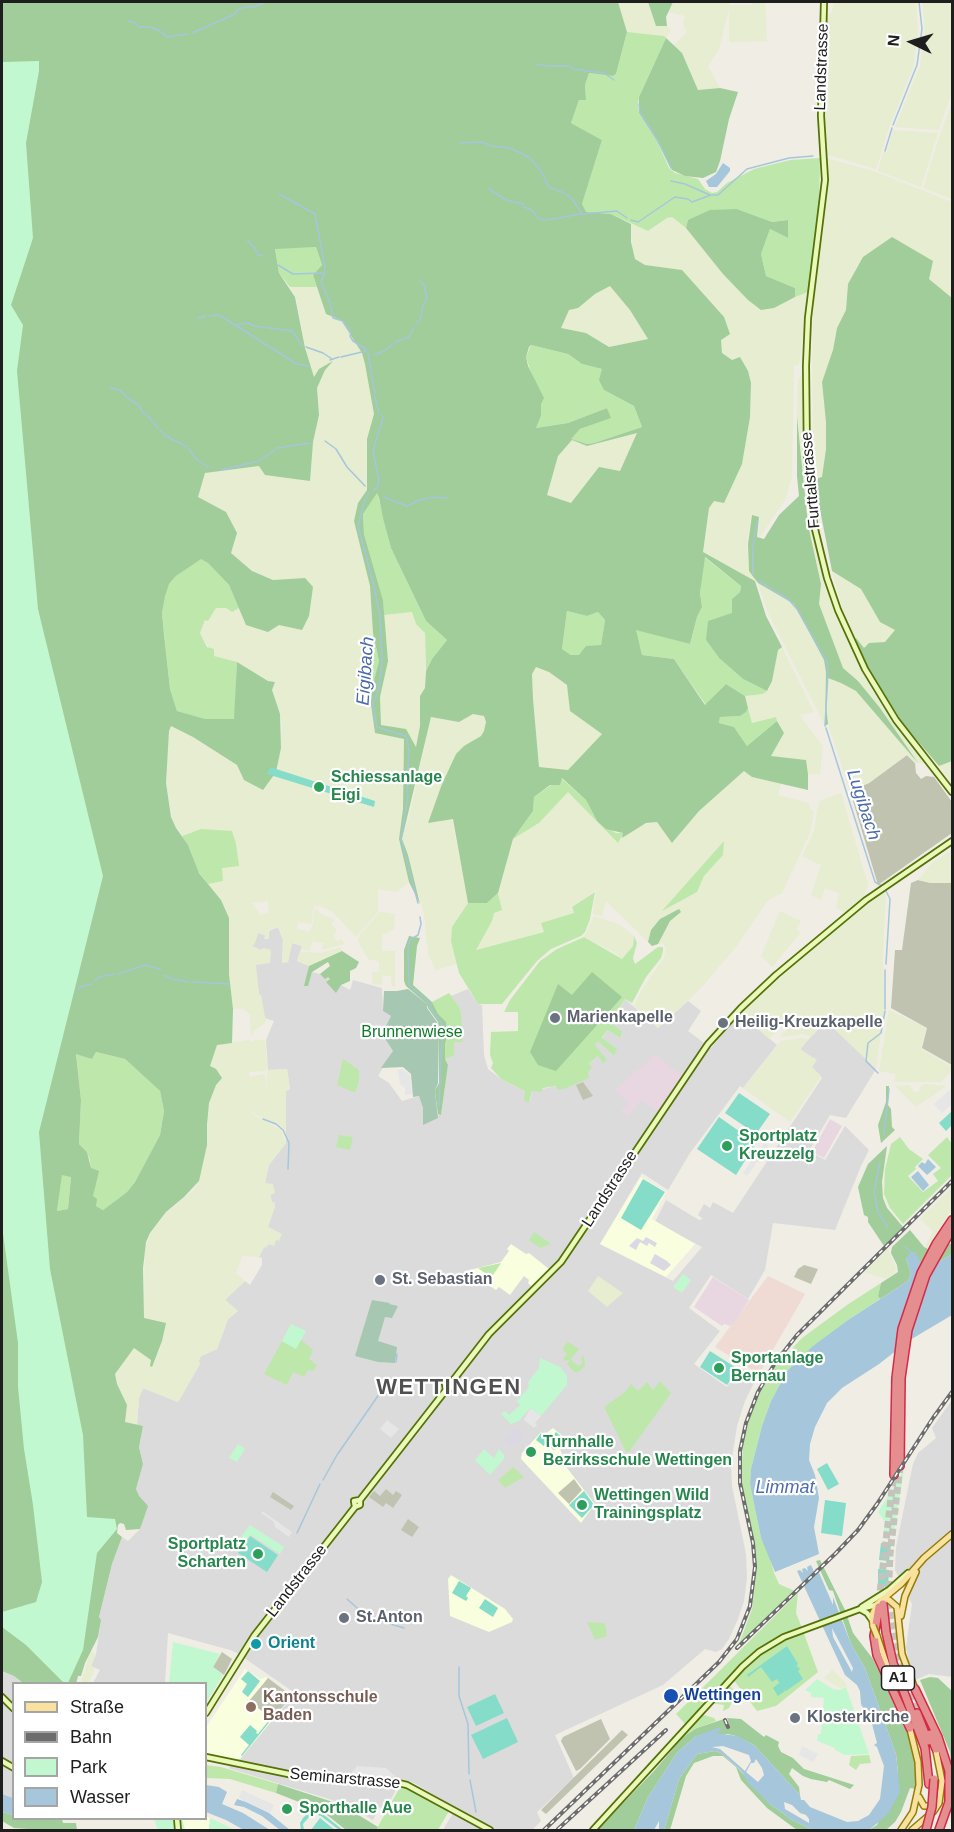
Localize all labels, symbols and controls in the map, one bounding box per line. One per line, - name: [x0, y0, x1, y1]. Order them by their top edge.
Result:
- north arrow: [882, 12, 942, 72]
- street label: Landstrasse: [811, 23, 833, 111]
- text: N: [885, 34, 903, 47]
- street label: Furttalstrasse: [797, 431, 825, 529]
- water label: Eigibach: [353, 636, 379, 706]
- water label: Lugibach: [841, 767, 885, 843]
- place label: Schiessanlage Eigi: [331, 768, 442, 806]
- marker: Schiessanlage Eigi: [312, 780, 326, 794]
- place label: Marienkapelle: [567, 1008, 673, 1028]
- marker: Marienkapelle: [548, 1011, 562, 1025]
- place label: Heilig-Kreuzkapelle: [735, 1013, 883, 1033]
- marker: Heilig-Kreuzkapelle: [716, 1016, 730, 1030]
- park label: Brunnenwiese: [361, 1023, 463, 1043]
- place label: Sportplatz Kreuzzelg: [739, 1127, 817, 1165]
- marker: Sportplatz Kreuzzelg: [720, 1139, 734, 1153]
- street label: Landstrasse: [578, 1147, 642, 1231]
- place label: St. Sebastian: [392, 1270, 492, 1290]
- marker: St. Sebastian: [373, 1273, 387, 1287]
- place label: Sportanlage Bernau: [731, 1349, 823, 1387]
- marker: Sportanlage Bernau: [712, 1361, 726, 1375]
- district label: WETTINGEN: [376, 1375, 522, 1401]
- place label: Turnhalle Bezirksschule Wettingen: [543, 1433, 732, 1471]
- marker: Turnhalle Bezirksschule Wettingen: [524, 1445, 538, 1459]
- water label: Limmat: [755, 1477, 815, 1499]
- place label: Wettingen Wild Trainingsplatz: [594, 1486, 709, 1524]
- marker: Wettingen Wild Trainingsplatz: [575, 1498, 589, 1512]
- place label: Sportplatz Scharten: [168, 1535, 246, 1573]
- street label: Landstrasse: [263, 1541, 331, 1621]
- marker: Sportplatz Scharten: [251, 1547, 265, 1561]
- place label: St.Anton: [356, 1608, 423, 1628]
- marker: St.Anton: [337, 1611, 351, 1625]
- place label: Orient: [268, 1634, 315, 1654]
- marker: Orient: [249, 1637, 263, 1651]
- road number: A1: [882, 1666, 914, 1690]
- legend: [12, 1682, 207, 1820]
- place label: Wettingen: [684, 1686, 761, 1706]
- marker: Wettingen: [662, 1687, 680, 1705]
- place label: Kantonsschule Baden: [263, 1688, 378, 1726]
- text: Straße: [70, 1697, 124, 1717]
- marker: Kantonsschule Baden: [244, 1700, 258, 1714]
- place label: Klosterkirche: [807, 1708, 909, 1728]
- marker: Klosterkirche: [788, 1711, 802, 1725]
- text: Bahn: [70, 1727, 112, 1747]
- text: Park: [70, 1757, 107, 1777]
- street label: Seminarstrasse: [289, 1765, 401, 1793]
- text: Wasser: [70, 1787, 130, 1807]
- place label: Sporthalle Aue: [299, 1799, 412, 1819]
- marker: Sporthalle Aue: [280, 1802, 294, 1816]

